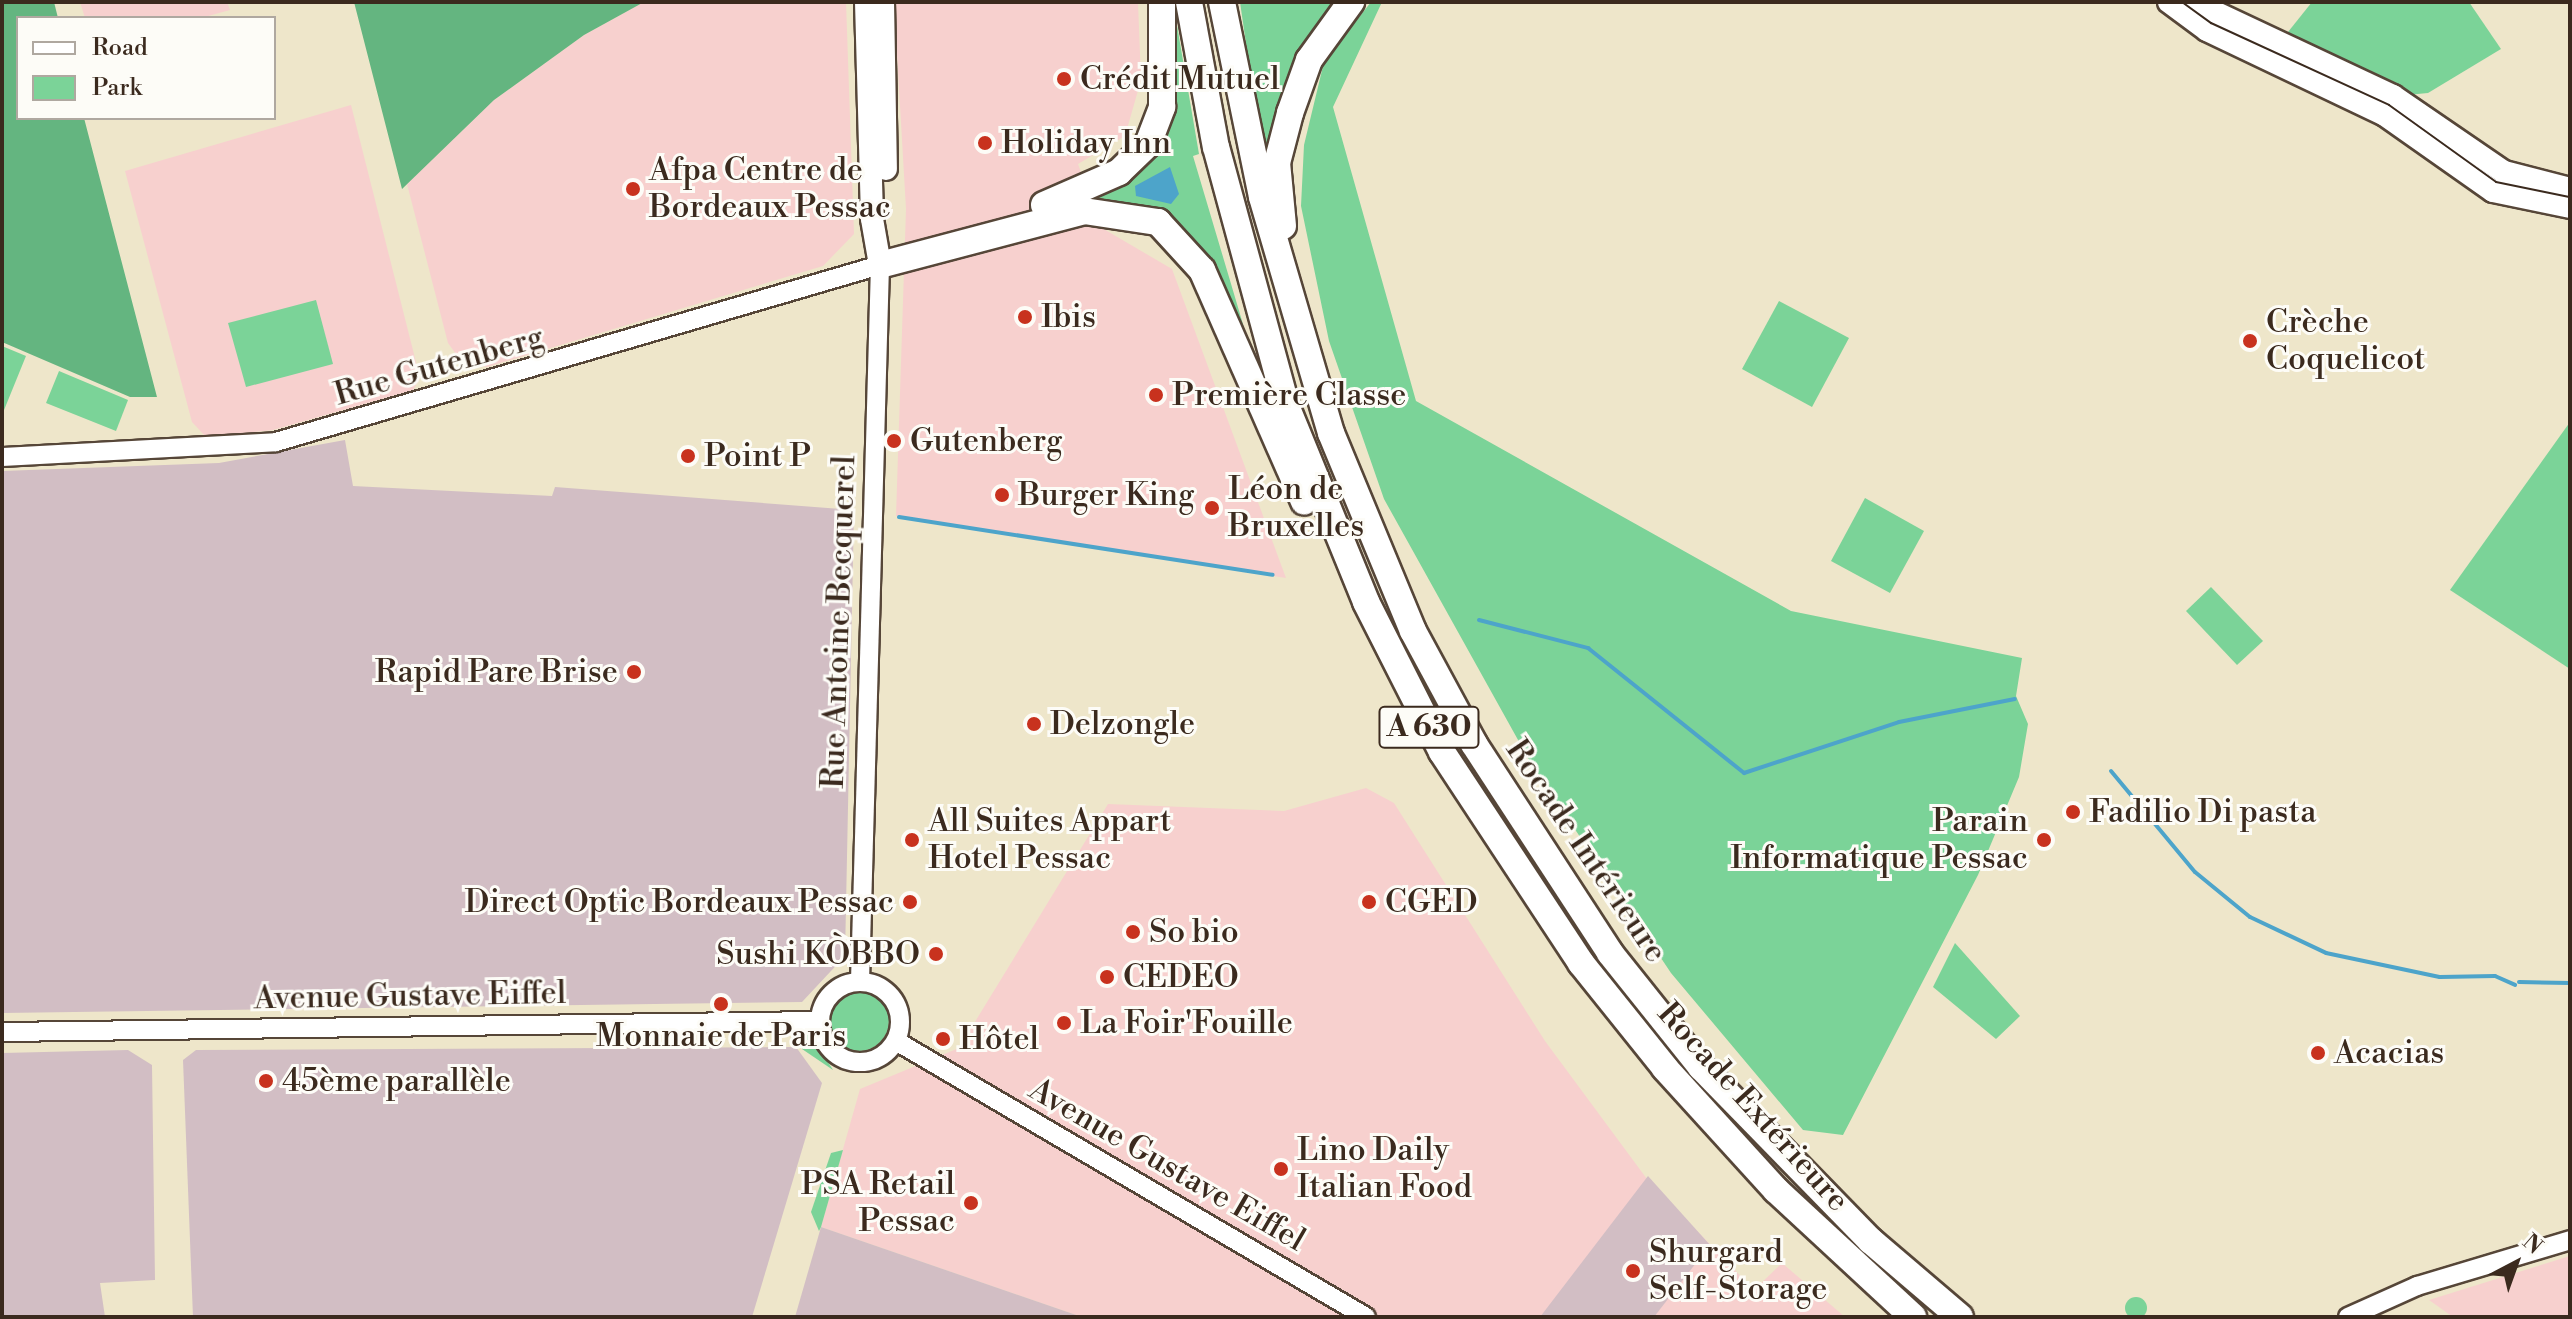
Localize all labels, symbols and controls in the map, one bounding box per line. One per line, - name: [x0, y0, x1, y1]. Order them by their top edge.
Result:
- legend: [16, 16, 276, 120]
- text: Road: [92, 33, 148, 63]
- place label: Crédit Mutuel: [1080, 60, 1280, 98]
- marker: Crédit Mutuel: [1055, 70, 1073, 88]
- text: Park: [92, 73, 142, 103]
- place label: Holiday Inn: [1001, 124, 1171, 162]
- marker: Holiday Inn: [976, 134, 994, 152]
- place label: Afpa Centre de Bordeaux Pessac: [649, 152, 891, 227]
- marker: Afpa Centre de Bordeaux Pessac: [624, 180, 642, 198]
- place label: Ibis: [1041, 298, 1096, 336]
- place label: Crèche Coquelicot: [2266, 304, 2425, 379]
- marker: Ibis: [1016, 308, 1034, 326]
- street label: Rue Gutenberg: [330, 318, 548, 414]
- marker: Crèche Coquelicot: [2241, 332, 2259, 350]
- place label: Première Classe: [1172, 376, 1407, 414]
- marker: Première Classe: [1147, 386, 1165, 404]
- place label: Gutenberg: [910, 422, 1063, 460]
- marker: Gutenberg: [885, 432, 903, 450]
- place label: Point P: [704, 437, 811, 475]
- marker: Point P: [679, 447, 697, 465]
- street label: Rue Antoine Becquerel: [814, 455, 864, 789]
- place label: Léon de Bruxelles: [1228, 471, 1364, 546]
- place label: Burger King: [1018, 476, 1195, 514]
- marker: Burger King: [993, 486, 1011, 504]
- marker: Léon de Bruxelles: [1203, 499, 1221, 517]
- place label: Rapid Pare Brise: [375, 653, 618, 691]
- marker: Rapid Pare Brise: [625, 663, 643, 681]
- road number: A 630: [1377, 701, 1481, 753]
- place label: Delzongle: [1050, 705, 1195, 743]
- marker: Delzongle: [1025, 715, 1043, 733]
- street label: Rocade Intérieure: [1497, 732, 1675, 970]
- place label: Fadilio Di pasta: [2089, 793, 2317, 831]
- place label: All Suites Appart Hotel Pessac: [928, 803, 1171, 878]
- place label: Parain Informatique Pessac: [1730, 803, 2028, 878]
- marker: Fadilio Di pasta: [2064, 803, 2082, 821]
- marker: All Suites Appart Hotel Pessac: [903, 831, 921, 849]
- marker: Parain Informatique Pessac: [2035, 831, 2053, 849]
- place label: Direct Optic Bordeaux Pessac: [465, 883, 894, 921]
- place label: CGED: [1385, 883, 1478, 921]
- marker: Direct Optic Bordeaux Pessac: [901, 893, 919, 911]
- marker: CGED: [1360, 893, 1378, 911]
- place label: So bio: [1149, 913, 1239, 951]
- marker: So bio: [1124, 923, 1142, 941]
- place label: Sushi KÒBBO: [716, 935, 920, 973]
- marker: Sushi KÒBBO: [927, 945, 945, 963]
- place label: CEDEO: [1123, 958, 1239, 996]
- marker: CEDEO: [1098, 968, 1116, 986]
- street label: Avenue Gustave Eiffel: [253, 974, 567, 1018]
- marker: Monnaie de Paris: [712, 995, 730, 1013]
- street label: Rocade Extérieure: [1649, 995, 1857, 1219]
- place label: La Foir'Fouille: [1080, 1004, 1293, 1042]
- marker: La Foir'Fouille: [1055, 1014, 1073, 1032]
- place label: Monnaie de Paris: [596, 1017, 846, 1055]
- place label: Hôtel: [959, 1020, 1039, 1058]
- marker: Hôtel: [934, 1030, 952, 1048]
- place label: Acacias: [2334, 1034, 2444, 1072]
- marker: Acacias: [2309, 1044, 2327, 1062]
- place label: 45ème parallèle: [282, 1062, 511, 1100]
- street label: Avenue Gustave Eiffel: [1022, 1070, 1312, 1260]
- marker: 45ème parallèle: [257, 1072, 275, 1090]
- place label: Lino Daily Italian Food: [1297, 1132, 1472, 1207]
- marker: Lino Daily Italian Food: [1272, 1160, 1290, 1178]
- place label: PSA Retail Pessac: [801, 1166, 955, 1241]
- marker: PSA Retail Pessac: [962, 1194, 980, 1212]
- north arrow: [2476, 1223, 2556, 1303]
- text: N: [2517, 1229, 2547, 1260]
- place label: Shurgard Self-Storage: [1649, 1234, 1828, 1309]
- marker: Shurgard Self-Storage: [1624, 1262, 1642, 1280]

